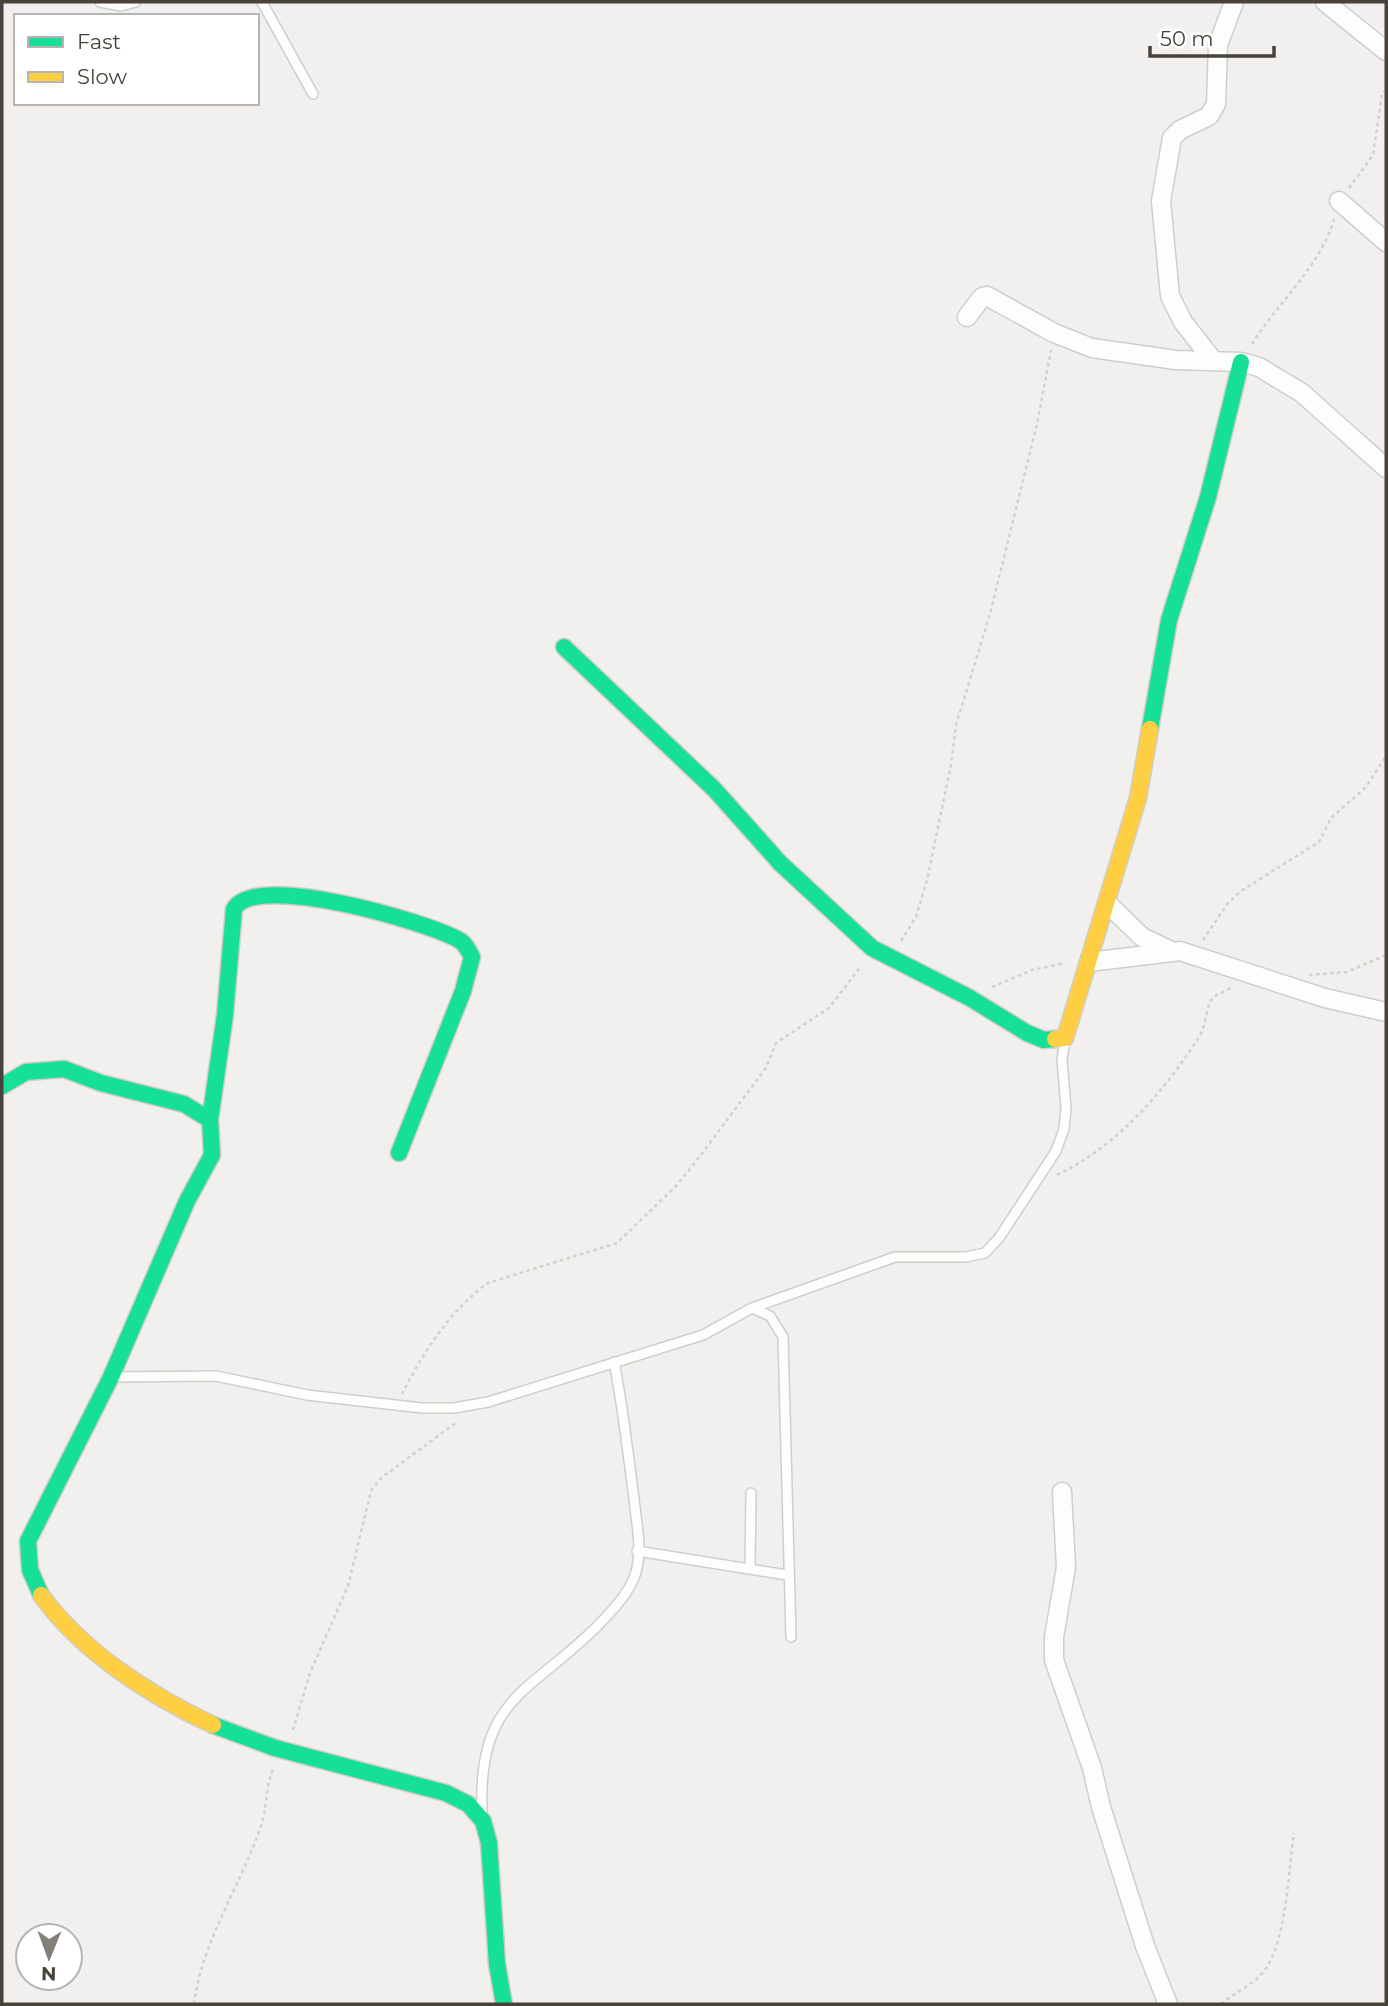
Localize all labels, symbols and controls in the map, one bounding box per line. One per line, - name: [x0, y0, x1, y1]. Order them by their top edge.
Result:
- legend: [14, 14, 259, 105]
- scale bar: [1150, 14, 1274, 58]
- text: 50 m: [1160, 26, 1214, 51]
- text: Fast: [77, 29, 121, 54]
- text: Slow: [77, 64, 127, 89]
- north arrow: [14, 1922, 84, 1992]
- text: N: [41, 1962, 57, 1985]

